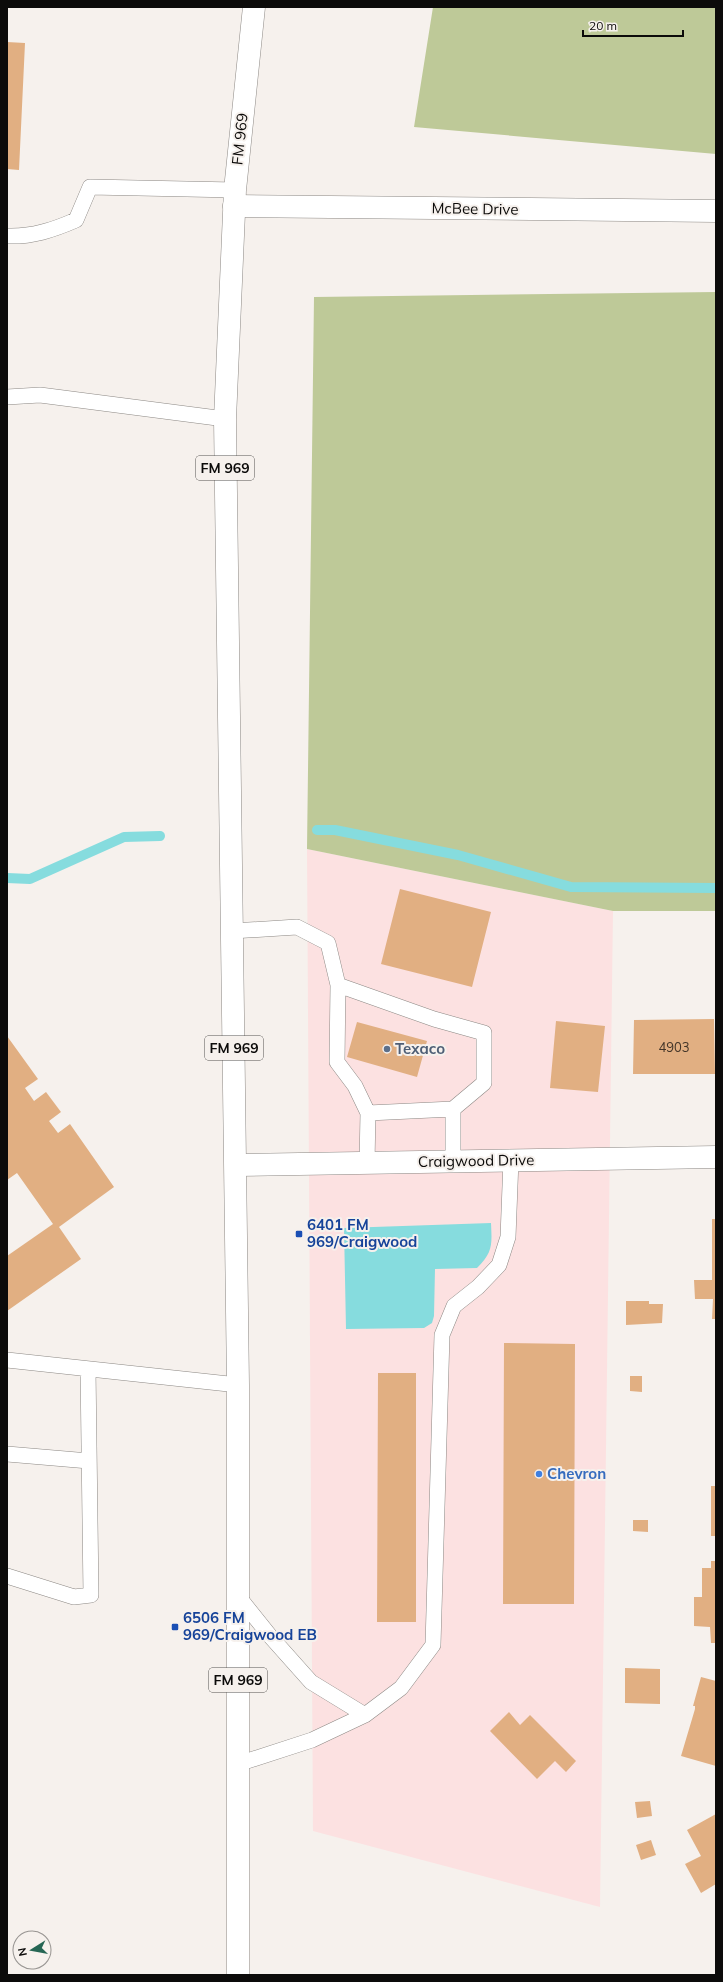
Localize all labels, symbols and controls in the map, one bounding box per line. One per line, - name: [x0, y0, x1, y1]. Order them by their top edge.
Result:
- scale bar: [583, 12, 683, 38]
- text: 20 m: [589, 18, 617, 33]
- street label: FM 969: [227, 112, 252, 166]
- street label: McBee Drive: [431, 198, 519, 219]
- road number: FM 969: [196, 456, 254, 480]
- road number: FM 969: [205, 1036, 263, 1060]
- place label: Texaco: [395, 1039, 445, 1058]
- house number: 4903: [658, 1039, 690, 1055]
- marker: Texaco: [382, 1044, 392, 1054]
- street label: Craigwood Drive: [418, 1150, 534, 1171]
- place label: 6401 FM 969/Craigwood: [307, 1215, 417, 1251]
- marker: 6401 FM 969/Craigwood: [294, 1229, 304, 1239]
- place label: Chevron: [547, 1464, 606, 1483]
- marker: Chevron: [534, 1469, 544, 1479]
- place label: 6506 FM 969/Craigwood EB: [183, 1608, 317, 1644]
- marker: 6506 FM 969/Craigwood EB: [170, 1622, 180, 1632]
- road number: FM 969: [209, 1668, 267, 1692]
- north arrow: [12, 1930, 52, 1970]
- text: N: [15, 1946, 30, 1957]

